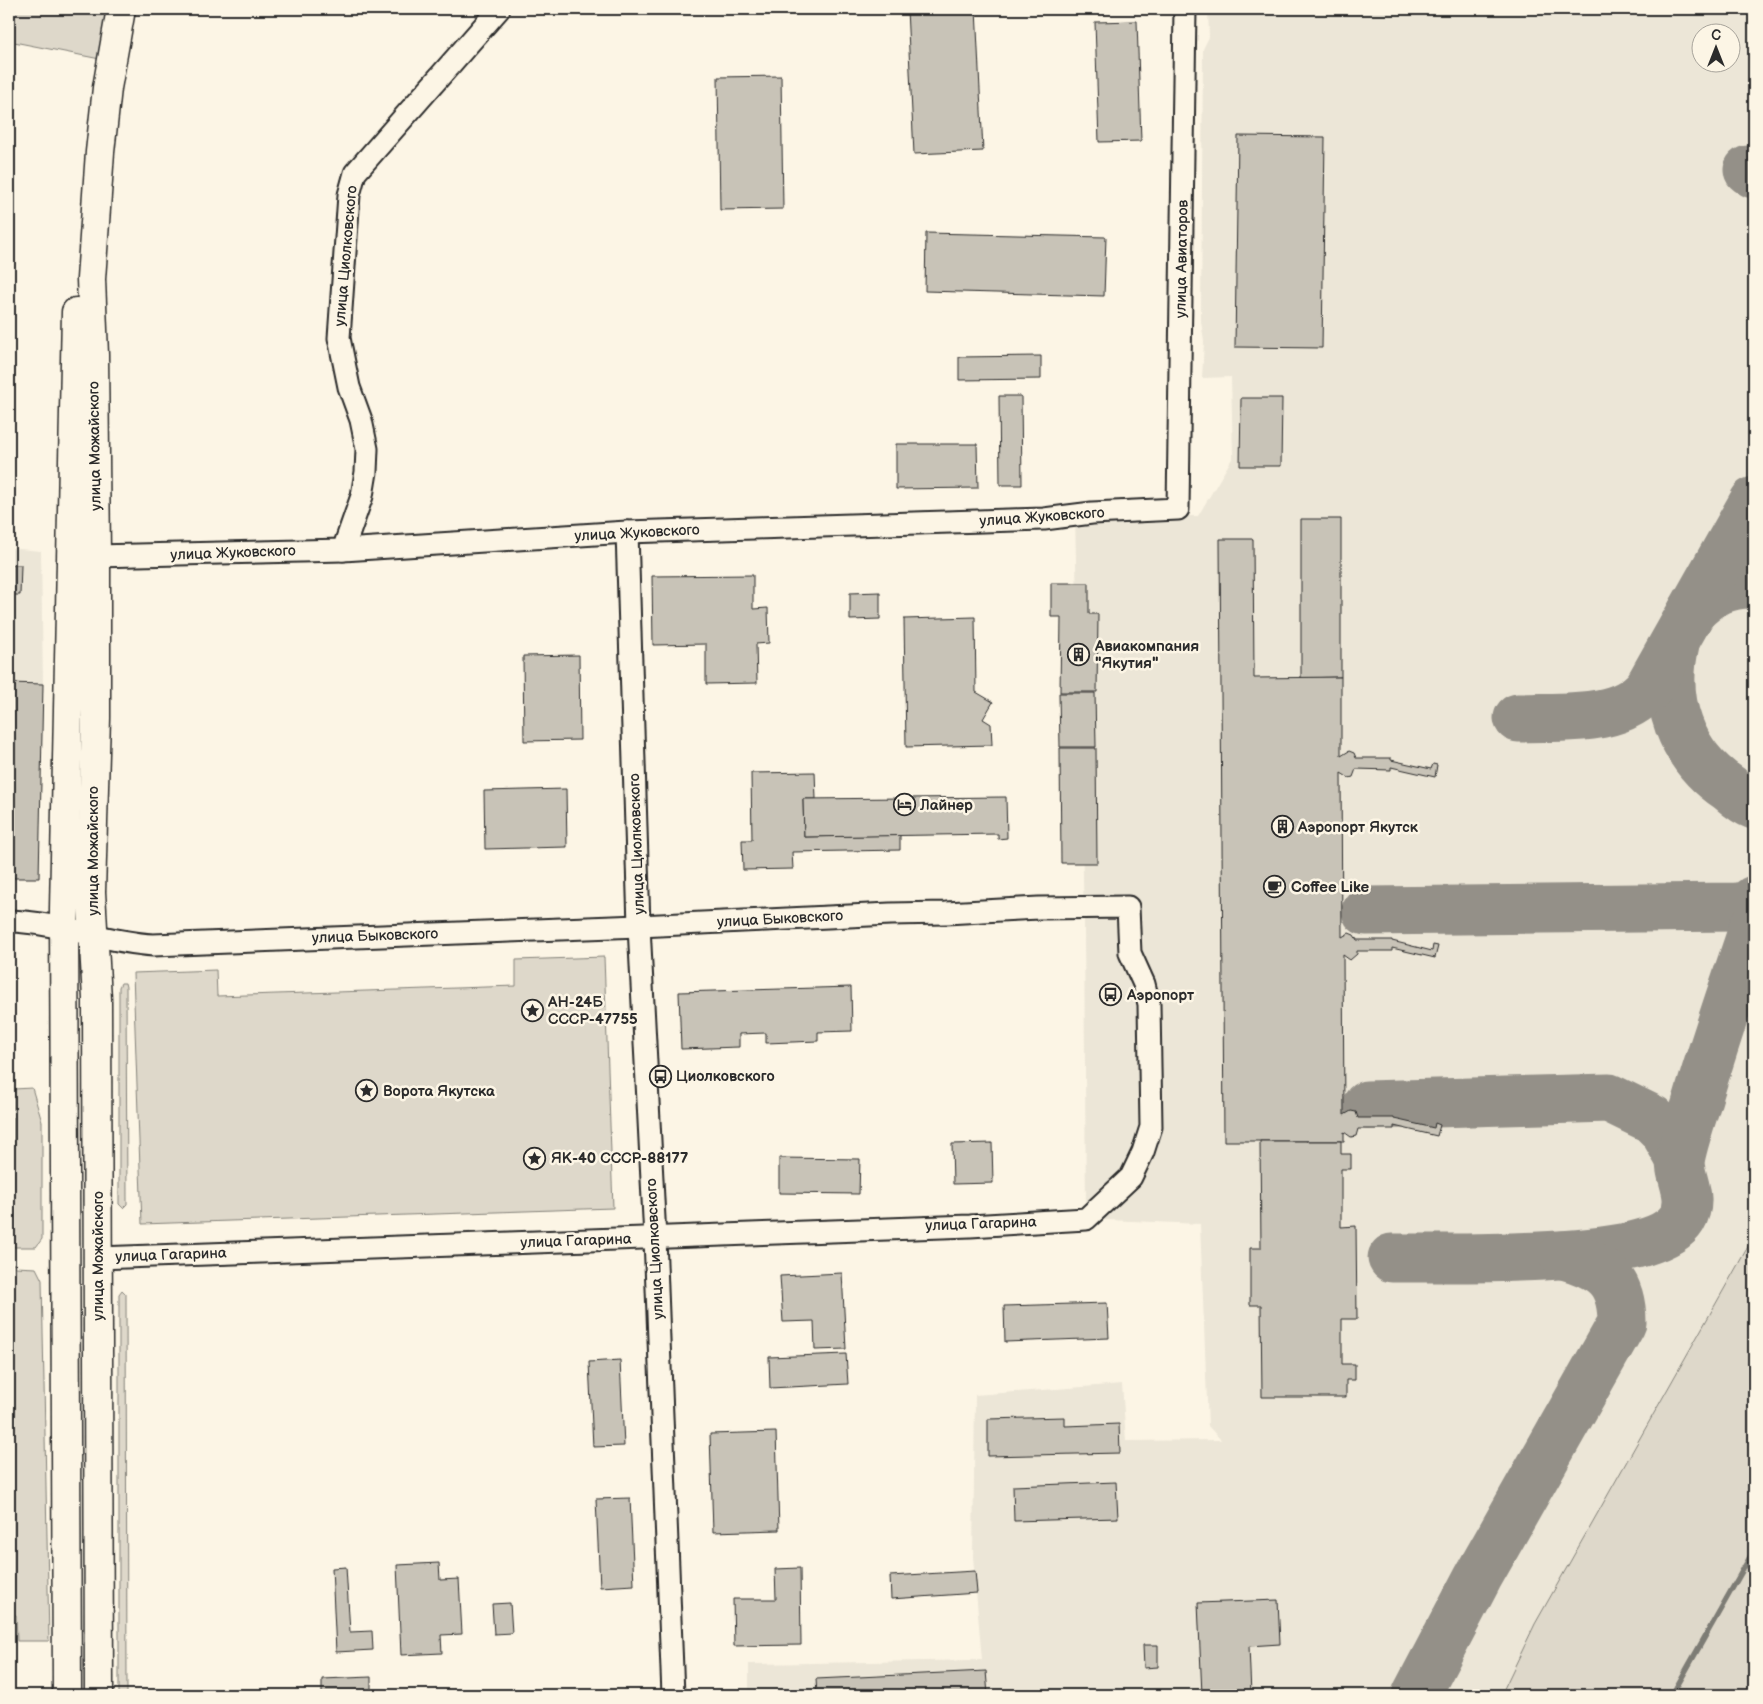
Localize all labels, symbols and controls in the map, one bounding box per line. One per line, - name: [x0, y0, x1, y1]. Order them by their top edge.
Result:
- north arrow: [1690, 22, 1740, 72]
- text: С: [1711, 27, 1721, 44]
- street label: улица Циолковского: [330, 185, 362, 327]
- street label: улица Авиаторов: [1171, 200, 1193, 318]
- street label: улица Можайского: [84, 381, 106, 511]
- street label: улица Жуковского: [979, 503, 1105, 531]
- street label: улица Жуковского: [574, 520, 700, 546]
- street label: улица Жуковского: [170, 541, 296, 565]
- place label: Авиакомпания "Якутия": [1094, 637, 1199, 673]
- building icon: Авиакомпания "Якутия": [1067, 643, 1091, 667]
- street label: улица Циолковского: [625, 773, 649, 915]
- street label: улица Можайского: [84, 786, 103, 916]
- hotel icon: Лайнер: [892, 793, 916, 817]
- place label: Лайнер: [919, 796, 973, 815]
- building icon: Аэропорт Якутск: [1270, 815, 1294, 839]
- place label: Аэропорт Якутск: [1297, 818, 1419, 837]
- cafe icon: Coffee Like: [1263, 875, 1287, 899]
- place label: Coffee Like: [1291, 878, 1369, 897]
- street label: улица Быковского: [716, 906, 844, 932]
- street label: улица Быковского: [312, 924, 439, 948]
- bus stop icon: Аэропорт: [1099, 983, 1123, 1007]
- place label: Аэропорт: [1126, 986, 1195, 1005]
- place label: АН-24Б СССР-47755: [547, 993, 638, 1029]
- place icon: АН-24Б СССР-47755: [520, 999, 544, 1023]
- bus stop icon: Циолковского: [648, 1064, 672, 1088]
- place label: Циолковского: [676, 1067, 775, 1086]
- place icon: Ворота Якутска: [355, 1079, 379, 1103]
- place label: Ворота Якутска: [383, 1082, 495, 1101]
- place icon: ЯК-40 СССР-88177: [523, 1146, 547, 1170]
- place label: ЯК-40 СССР-88177: [551, 1149, 688, 1168]
- street label: улица Циолковского: [642, 1178, 668, 1320]
- street label: улица Можайского: [89, 1191, 108, 1321]
- street label: улица Гагарина: [925, 1213, 1037, 1235]
- street label: улица Гагарина: [520, 1230, 632, 1252]
- street label: улица Гагарина: [115, 1244, 227, 1266]

